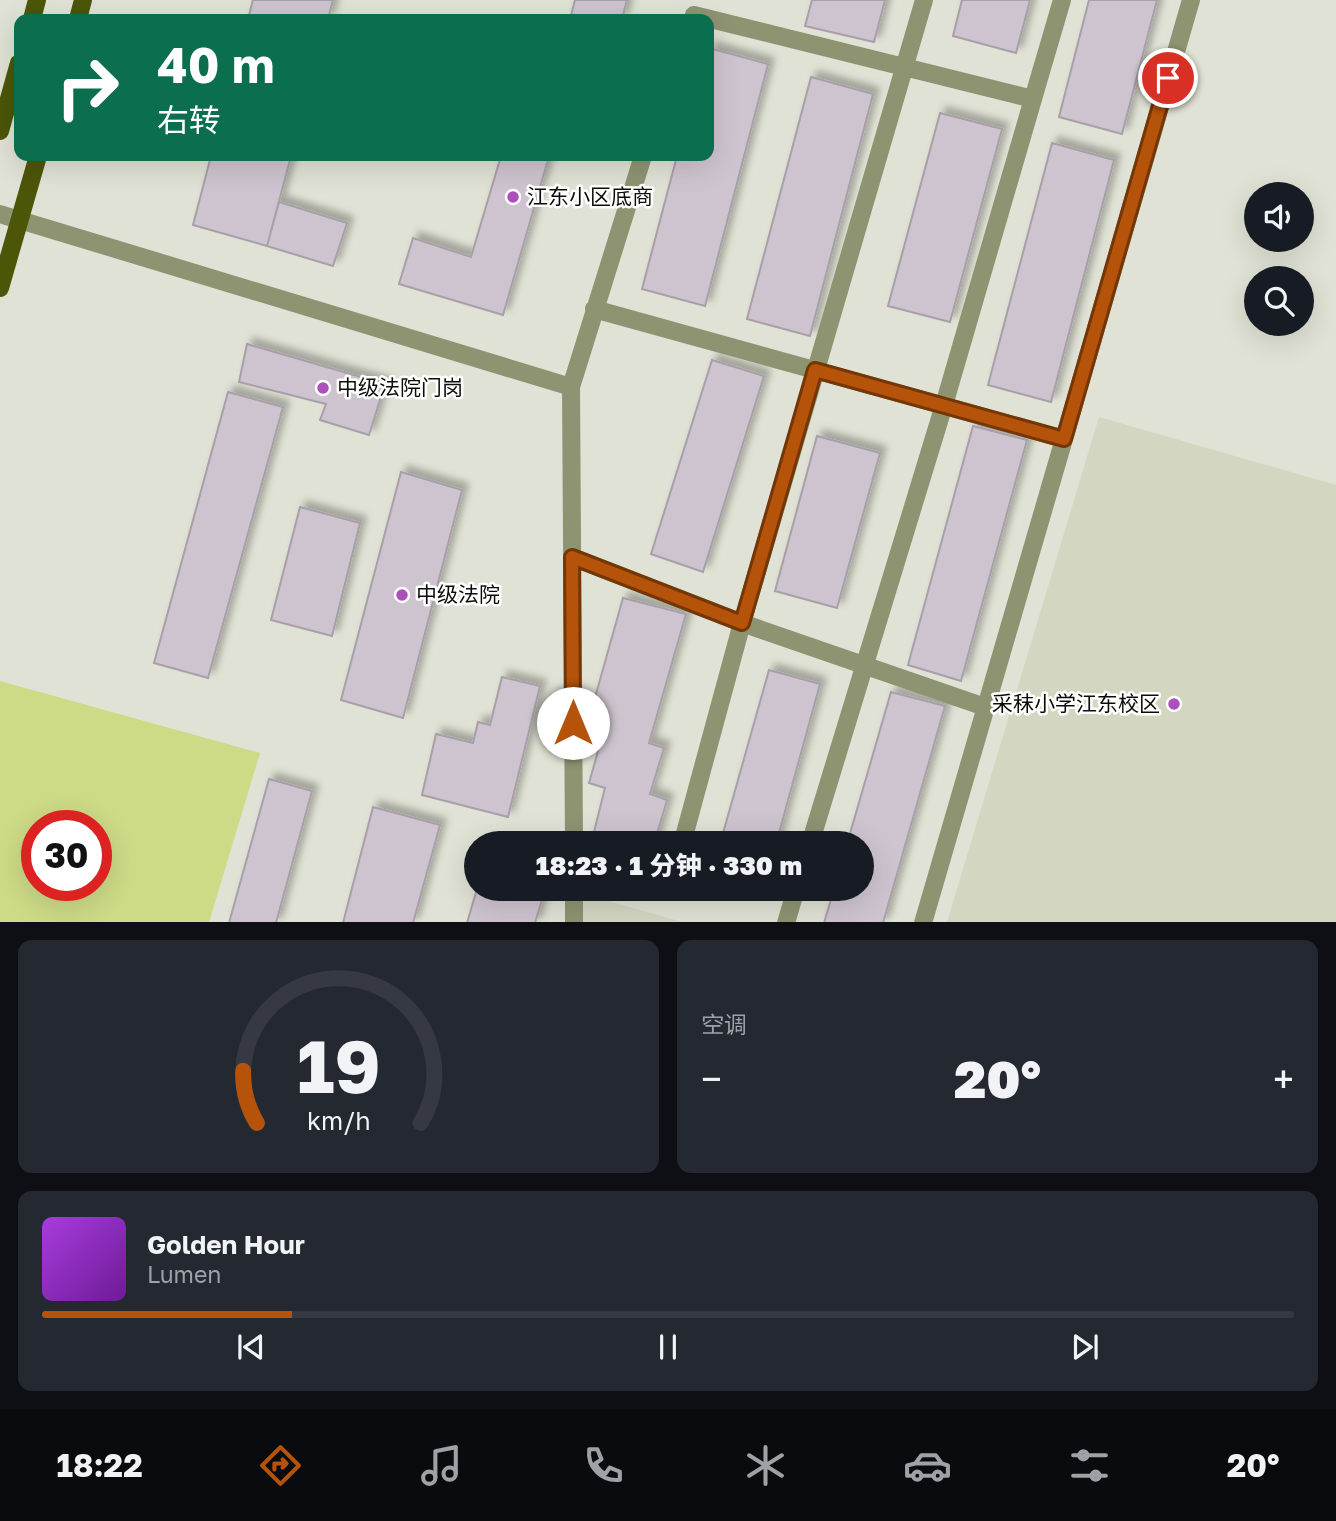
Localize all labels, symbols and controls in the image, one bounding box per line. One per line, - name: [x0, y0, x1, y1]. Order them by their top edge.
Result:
- text: 40 m: [157, 35, 275, 94]
- icon: right: [42, 42, 133, 133]
- pin: [1138, 48, 1198, 108]
- icon: arrive: [1149, 59, 1187, 97]
- text: 右转: [157, 101, 221, 139]
- map controls: [1244, 182, 1314, 336]
- button: sound: [1244, 182, 1314, 252]
- place label: 江东小区底商: [527, 183, 653, 209]
- marker: 江东小区底商: [505, 189, 521, 205]
- button: search: [1244, 266, 1314, 336]
- place label: 中级法院门岗: [337, 374, 463, 400]
- marker: 中级法院门岗: [315, 380, 331, 396]
- place label: 中级法院: [416, 581, 500, 607]
- marker: 中级法院: [394, 587, 410, 603]
- position arrow: [536, 686, 610, 760]
- place label: 采秣小学江东校区: [992, 690, 1160, 716]
- marker: 采秣小学江东校区: [1166, 696, 1182, 712]
- speed limit sign: 30: [21, 810, 112, 901]
- text: 18:23 · 1 分钟 · 330 m: [536, 850, 802, 881]
- text: 空调: [701, 1010, 747, 1038]
- text: 19: [297, 1022, 380, 1109]
- text: 20°: [954, 1047, 1041, 1109]
- text: −: [701, 1056, 722, 1101]
- text: +: [1273, 1056, 1294, 1101]
- text: km/h: [307, 1104, 370, 1135]
- text: Golden Hour: [147, 1229, 305, 1260]
- text: Lumen: [147, 1260, 221, 1288]
- icon: previous: [232, 1328, 270, 1366]
- icon: pause: [649, 1328, 687, 1366]
- icon: next: [1066, 1328, 1104, 1366]
- icon: directions: [256, 1441, 305, 1490]
- icon: music: [417, 1441, 466, 1490]
- icon: phone: [579, 1441, 628, 1490]
- icon: climate: [741, 1441, 790, 1490]
- icon: car: [903, 1441, 952, 1490]
- icon: filters: [1065, 1441, 1114, 1490]
- text: 18:22: [56, 1446, 143, 1484]
- text: 20°: [1227, 1446, 1280, 1484]

